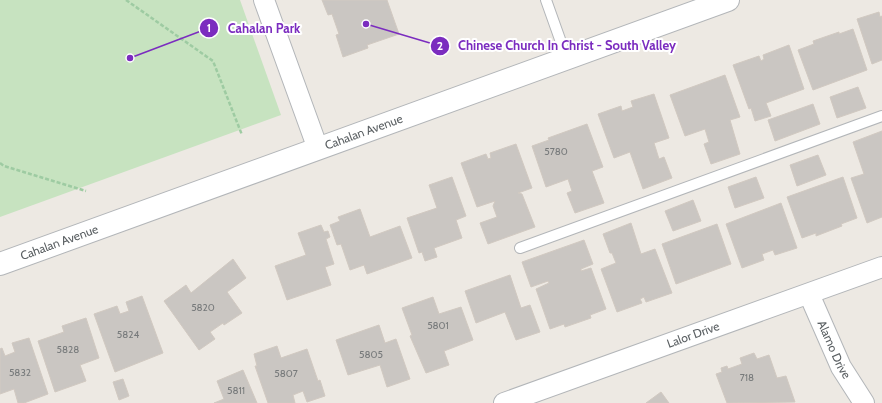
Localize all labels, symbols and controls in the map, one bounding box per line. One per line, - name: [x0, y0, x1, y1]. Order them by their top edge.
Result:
- callout: Cahalan Park: [199, 15, 308, 40]
- text: 1: [207, 20, 211, 35]
- text: Cahalan Park: [228, 20, 301, 36]
- callout: Chinese Church In Christ - South Valley: [430, 33, 684, 58]
- text: Chinese Church In Christ - South Valley: [458, 37, 676, 53]
- text: 2: [437, 38, 443, 53]
- street label: Cahalan Avenue: [323, 111, 405, 153]
- house number: 5780: [544, 145, 568, 158]
- street label: Cahalan Avenue: [18, 221, 100, 263]
- house number: 5820: [191, 301, 215, 314]
- street label: Lalor Drive: [665, 318, 721, 351]
- street label: Alamo Drive: [814, 318, 855, 381]
- house number: 5801: [427, 319, 449, 332]
- house number: 5824: [117, 328, 139, 341]
- house number: 5828: [57, 343, 79, 356]
- house number: 5805: [359, 348, 383, 361]
- house number: 5832: [9, 366, 31, 379]
- house number: 5807: [274, 367, 298, 380]
- house number: 718: [740, 371, 754, 384]
- house number: 5811: [227, 384, 245, 397]

